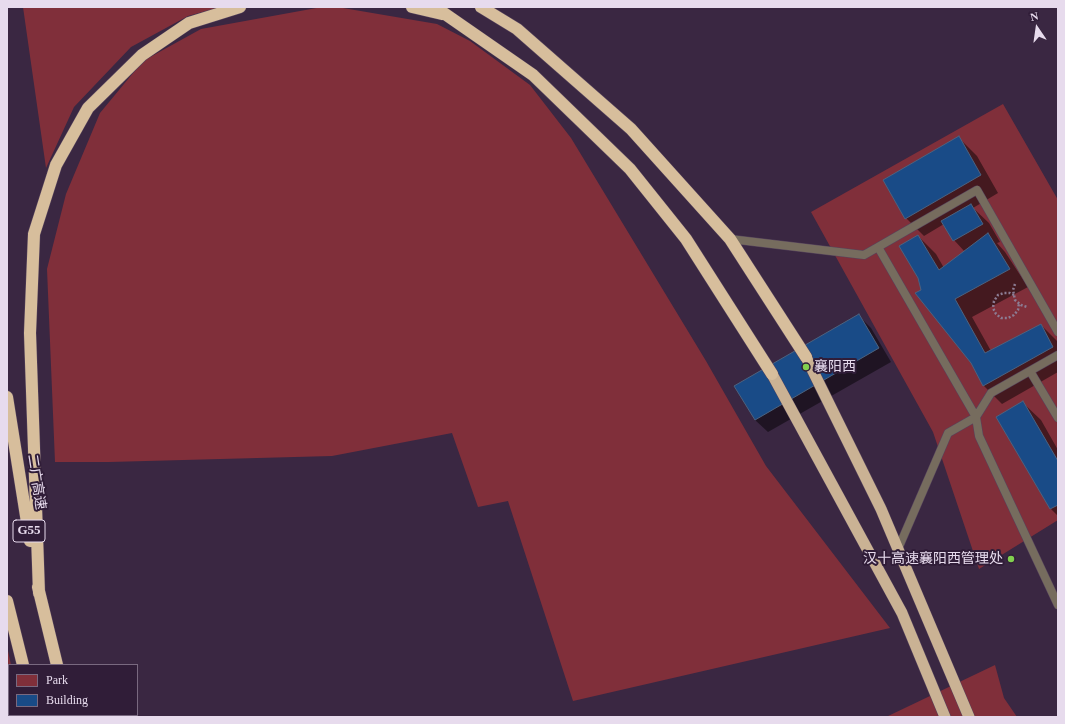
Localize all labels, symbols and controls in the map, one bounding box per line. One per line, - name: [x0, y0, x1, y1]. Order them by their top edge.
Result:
- north arrow: [1017, 8, 1057, 48]
- text: N: [1029, 10, 1040, 23]
- place label: 襄阳西: [814, 359, 856, 375]
- marker: 襄阳西: [801, 362, 811, 372]
- street label: 二广高速: [23, 453, 49, 511]
- road number: G55: [13, 520, 45, 542]
- place label: 汉十高速襄阳西管理处: [863, 551, 1003, 567]
- marker: 汉十高速襄阳西管理处: [1006, 554, 1016, 564]
- legend: [8, 664, 138, 716]
- text: Park: [46, 673, 68, 687]
- text: Building: [46, 693, 88, 707]

